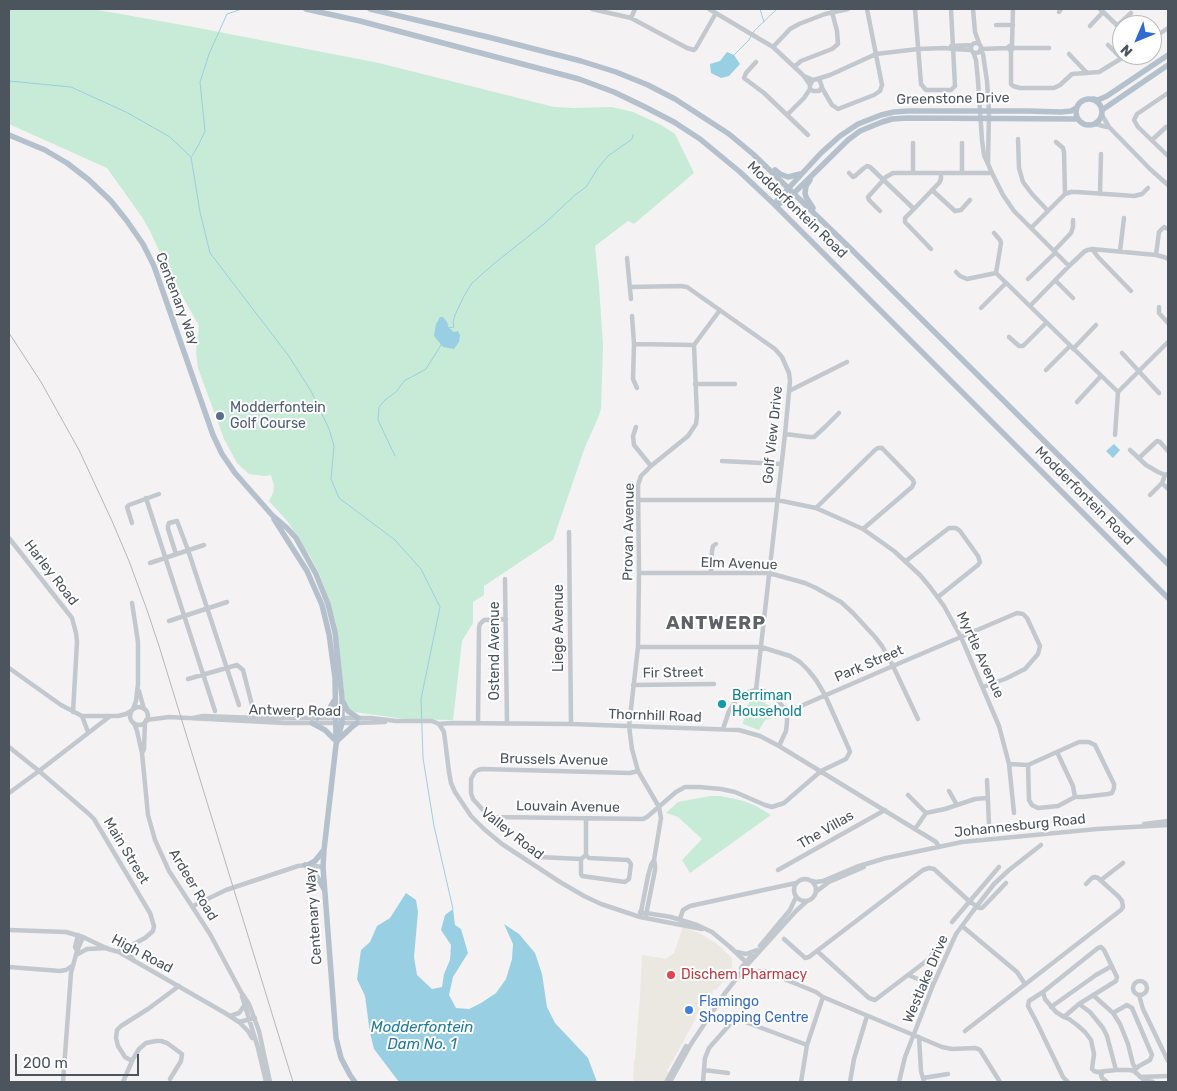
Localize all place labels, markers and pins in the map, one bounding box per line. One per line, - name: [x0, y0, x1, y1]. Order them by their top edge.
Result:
- place label: Modderfontein Golf Course: [230, 400, 326, 432]
- marker: Modderfontein Golf Course: [214, 410, 226, 422]
- place label: Berriman Household: [732, 688, 802, 720]
- marker: Berriman Household: [716, 698, 728, 710]
- place label: Dischem Pharmacy: [681, 967, 807, 983]
- marker: Dischem Pharmacy: [665, 969, 677, 981]
- place label: Flamingo Shopping Centre: [699, 994, 809, 1026]
- marker: Flamingo Shopping Centre: [683, 1004, 695, 1016]

